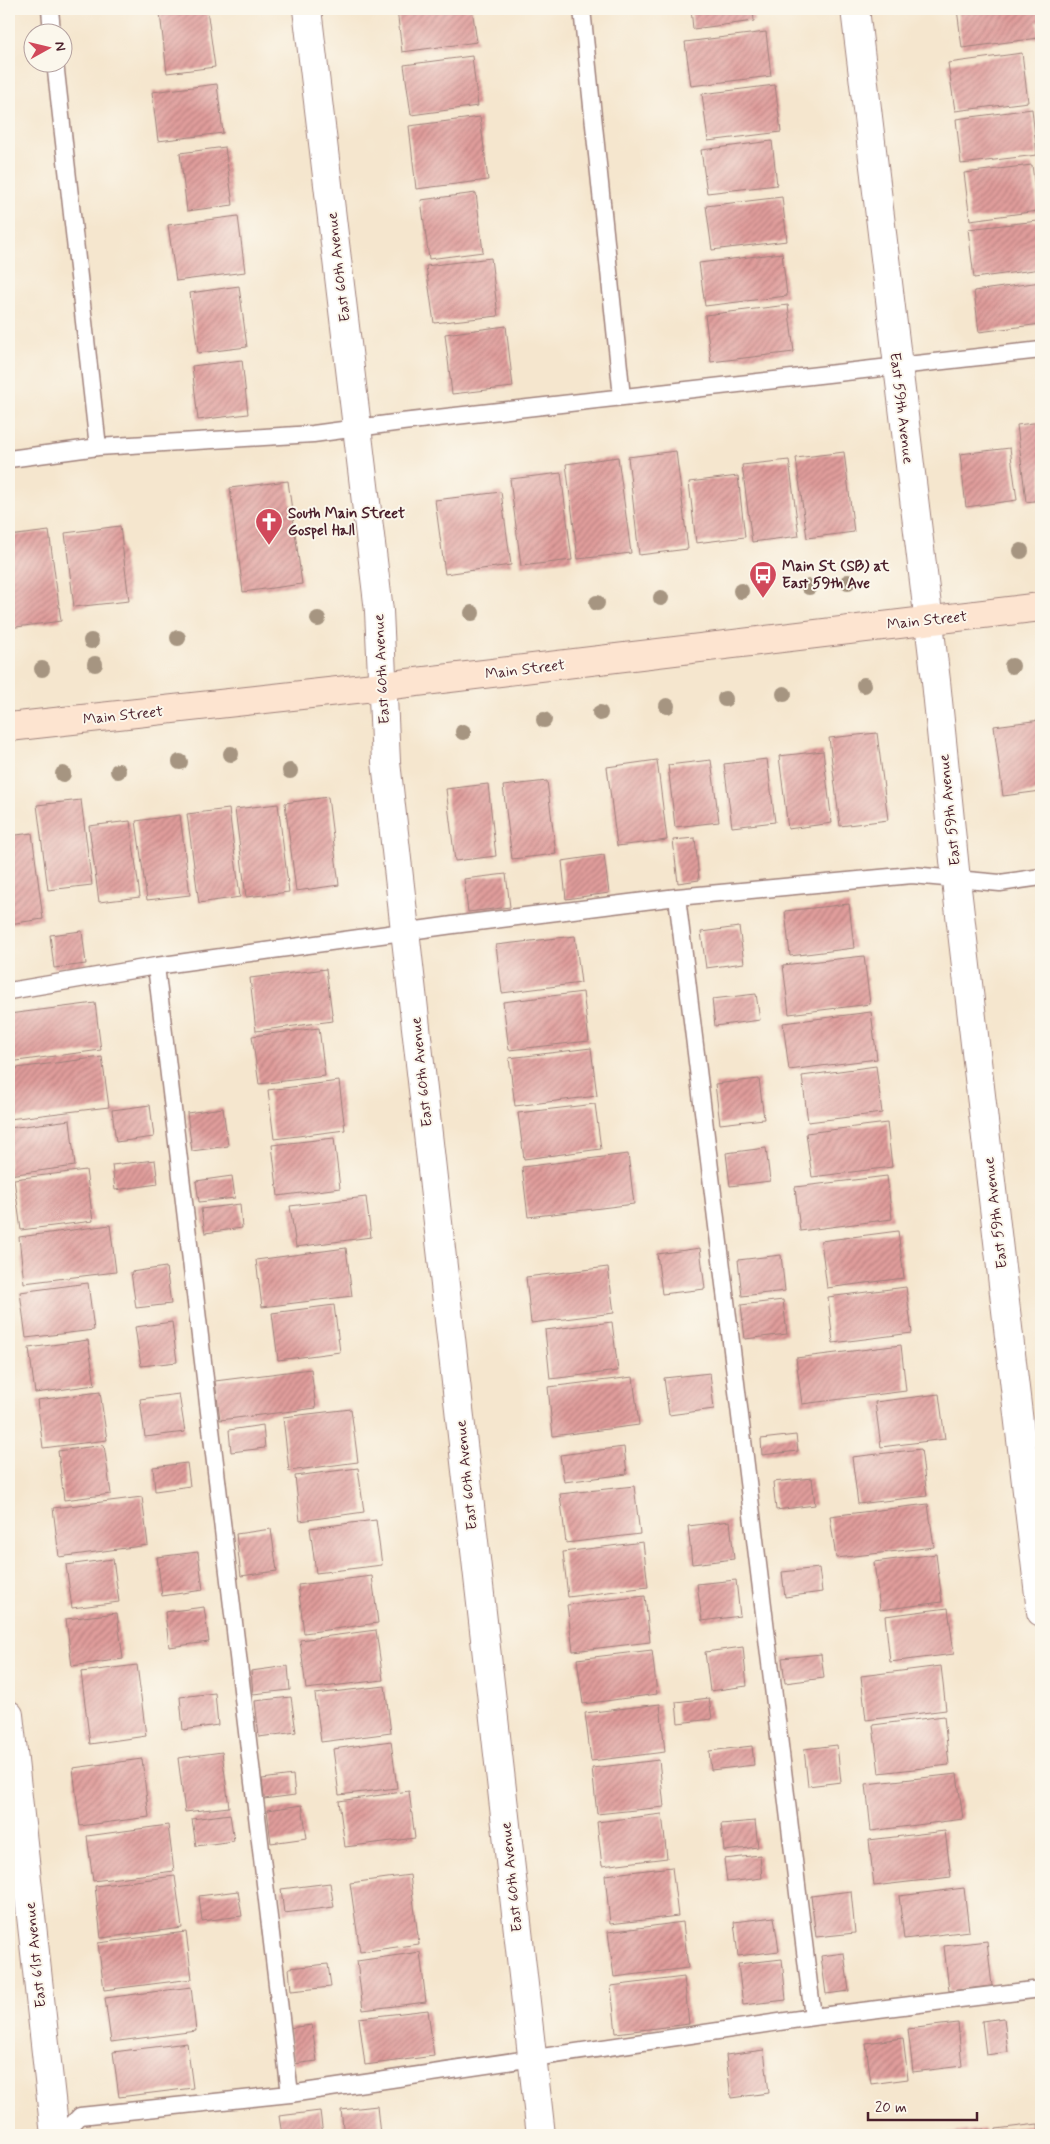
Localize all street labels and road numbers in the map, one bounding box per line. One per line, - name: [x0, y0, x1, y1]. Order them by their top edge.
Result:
- street label: East 60th Avenue: [322, 211, 356, 323]
- street label: East 59th Avenue: [884, 351, 918, 465]
- street label: Main Street: [886, 607, 968, 635]
- street label: East 60th Avenue: [369, 613, 395, 725]
- street label: Main Street: [484, 655, 566, 685]
- street label: Main Street: [82, 702, 164, 730]
- street label: East 59th Avenue: [934, 753, 966, 867]
- street label: East 60th Avenue: [406, 1016, 438, 1128]
- street label: East 59th Avenue: [979, 1156, 1013, 1270]
- street label: East 60th Avenue: [451, 1419, 483, 1531]
- street label: East 60th Avenue: [496, 1821, 528, 1933]
- street label: East 61st Avenue: [21, 1901, 51, 2009]

